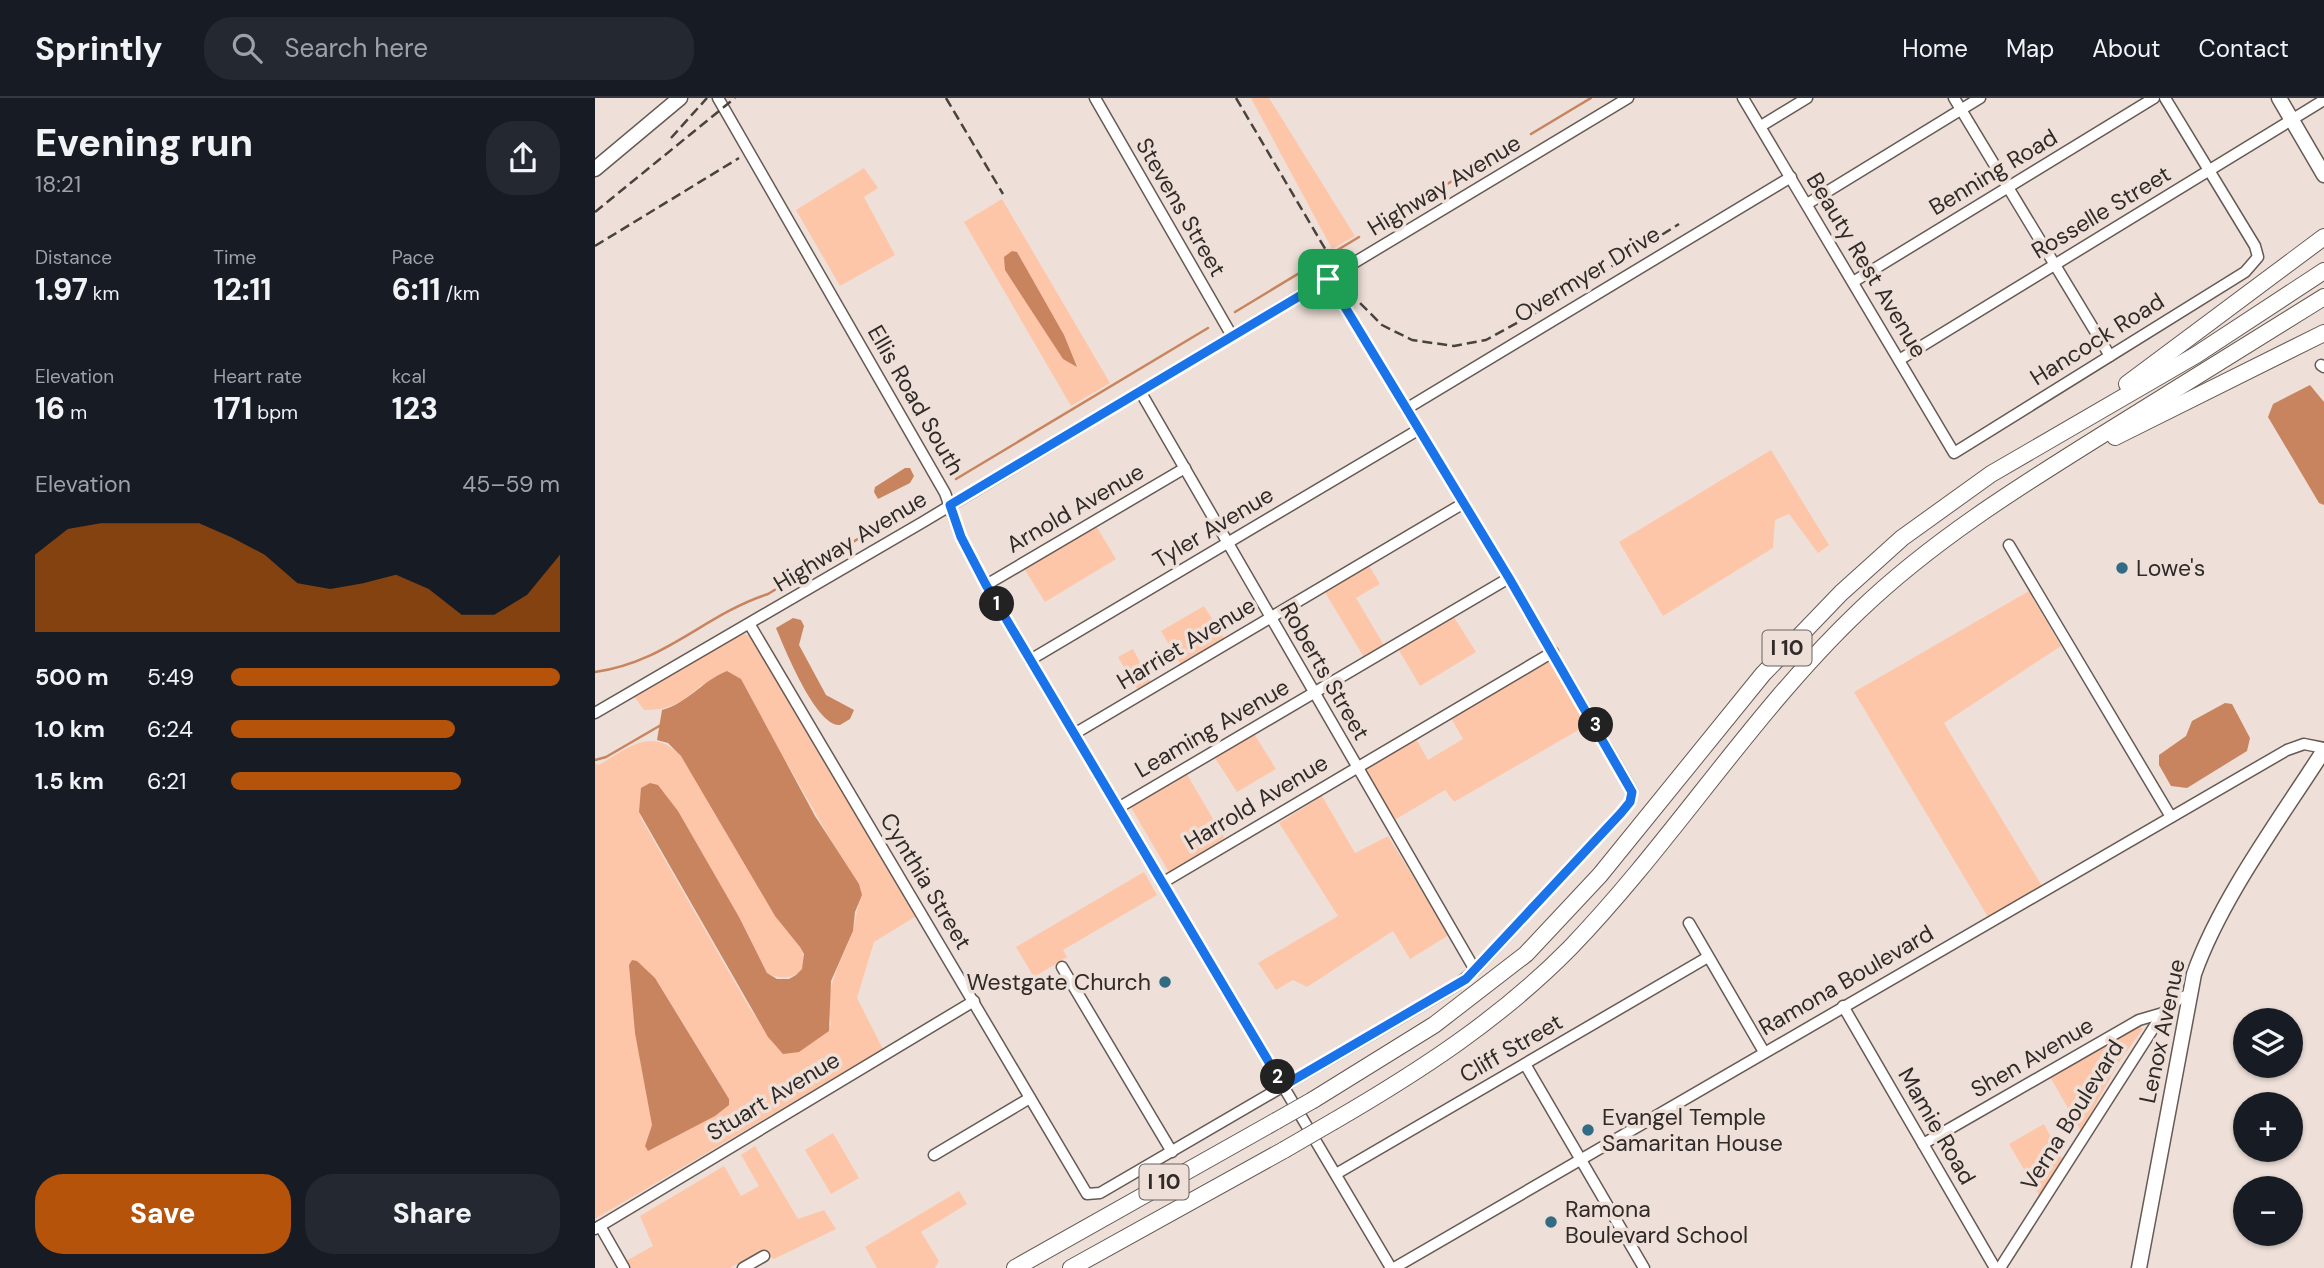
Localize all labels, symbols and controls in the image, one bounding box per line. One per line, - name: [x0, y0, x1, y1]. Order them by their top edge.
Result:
- search box: [204, 17, 694, 80]
- text: Sprintly: [35, 27, 162, 70]
- icon: search: [228, 29, 266, 67]
- text: Search here: [284, 31, 428, 65]
- text: Home: [1902, 33, 1968, 64]
- text: Map: [2006, 33, 2054, 64]
- text: About: [2092, 33, 2161, 64]
- text: Contact: [2199, 33, 2289, 64]
- text: Evening run: [35, 118, 253, 168]
- button: share: [486, 121, 560, 195]
- street label: Benning Road: [1923, 122, 2063, 222]
- street label: Highway Avenue: [1362, 127, 1526, 243]
- street label: Stevens Street: [1129, 132, 1233, 282]
- street label: Rosselle Street: [2026, 159, 2176, 265]
- street label: Beauty Rest Avenue: [1800, 167, 1934, 363]
- text: 18:21: [35, 169, 81, 199]
- street label: Overmyer Drive: [1509, 219, 1665, 329]
- text: Distance: [35, 245, 112, 270]
- text: Time: [213, 245, 256, 270]
- text: Pace: [392, 245, 434, 270]
- pin: [1298, 249, 1358, 309]
- icon: arrive: [1309, 260, 1347, 298]
- text: 1.97: [35, 270, 88, 309]
- text: 12:11: [213, 270, 272, 309]
- text: 6:11: [392, 270, 441, 309]
- text: km: [88, 281, 119, 306]
- text: /km: [441, 281, 480, 306]
- street label: Hancock Road: [2024, 286, 2170, 392]
- street label: Ellis Road South: [861, 320, 971, 480]
- text: Elevation: [35, 364, 114, 389]
- text: Heart rate: [213, 364, 302, 389]
- text: kcal: [392, 364, 426, 389]
- text: 16: [35, 389, 65, 428]
- text: 171: [213, 389, 252, 428]
- text: 123: [392, 389, 438, 428]
- text: m: [65, 400, 87, 425]
- text: bpm: [252, 400, 298, 425]
- street label: Arnold Avenue: [1001, 456, 1149, 560]
- text: Elevation: [35, 469, 131, 499]
- text: 45–59 m: [462, 469, 560, 499]
- street label: Tyler Avenue: [1147, 479, 1279, 575]
- street label: Highway Avenue: [768, 483, 932, 599]
- place label: Lowe's: [2136, 553, 2205, 583]
- marker: Lowe's: [2114, 560, 2130, 576]
- pin: 1: [979, 587, 1015, 622]
- street label: Harriet Avenue: [1111, 590, 1261, 696]
- text: 1: [993, 591, 1000, 616]
- street label: Roberts Street: [1273, 597, 1377, 745]
- road number: I 10: [1763, 630, 1811, 666]
- text: 500 m: [35, 662, 109, 692]
- text: 5:49: [147, 662, 194, 692]
- street label: Leaming Avenue: [1129, 672, 1295, 784]
- pin: 3: [1579, 708, 1613, 742]
- text: 3: [1590, 712, 1601, 737]
- text: 1.0 km: [35, 714, 105, 744]
- text: 6:24: [147, 714, 193, 744]
- street label: Harrold Avenue: [1179, 747, 1333, 857]
- text: 1.5 km: [35, 766, 104, 796]
- text: 6:21: [147, 766, 187, 796]
- street label: Cynthia Street: [873, 807, 979, 955]
- street label: Ramona Boulevard: [1753, 918, 1939, 1042]
- street label: Lenox Avenue: [2132, 956, 2192, 1106]
- place label: Westgate Church: [967, 967, 1151, 997]
- marker: Westgate Church: [1157, 974, 1173, 990]
- street label: Cliff Street: [1454, 1006, 1568, 1090]
- map controls: [2233, 1008, 2303, 1246]
- button: layers: [2233, 1008, 2303, 1078]
- street label: Shen Avenue: [1965, 1010, 2099, 1104]
- street label: Verna Boulevard: [2014, 1034, 2130, 1196]
- street label: Stuart Avenue: [701, 1045, 845, 1147]
- pin: 2: [1261, 1060, 1295, 1094]
- street label: Mamie Road: [1891, 1062, 1983, 1190]
- text: 2: [1272, 1064, 1283, 1089]
- button: +: [2233, 1092, 2303, 1162]
- place label: Evangel Temple Samaritan House: [1602, 1102, 1783, 1158]
- marker: Evangel Temple Samaritan House: [1580, 1122, 1596, 1138]
- road number: I 10: [1139, 1164, 1189, 1200]
- button: Save: [35, 1174, 291, 1254]
- button: Share: [305, 1174, 560, 1254]
- button: −: [2233, 1176, 2303, 1246]
- place label: Ramona Boulevard School: [1565, 1194, 1748, 1250]
- marker: Ramona Boulevard School: [1543, 1214, 1559, 1230]

